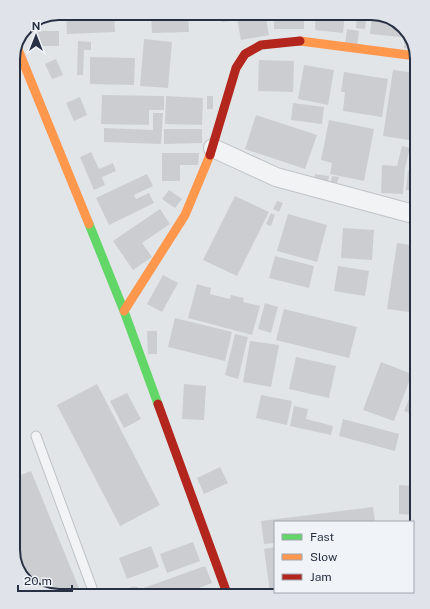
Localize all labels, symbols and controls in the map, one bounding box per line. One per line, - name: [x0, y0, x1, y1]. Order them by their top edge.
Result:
- north arrow: [16, 16, 56, 56]
- text: N: [32, 20, 40, 32]
- legend: [274, 521, 414, 593]
- text: Fast: [310, 530, 335, 544]
- text: Slow: [310, 550, 338, 564]
- scale bar: [18, 567, 72, 593]
- text: Jam: [310, 570, 332, 584]
- text: 20 m: [24, 574, 52, 588]

